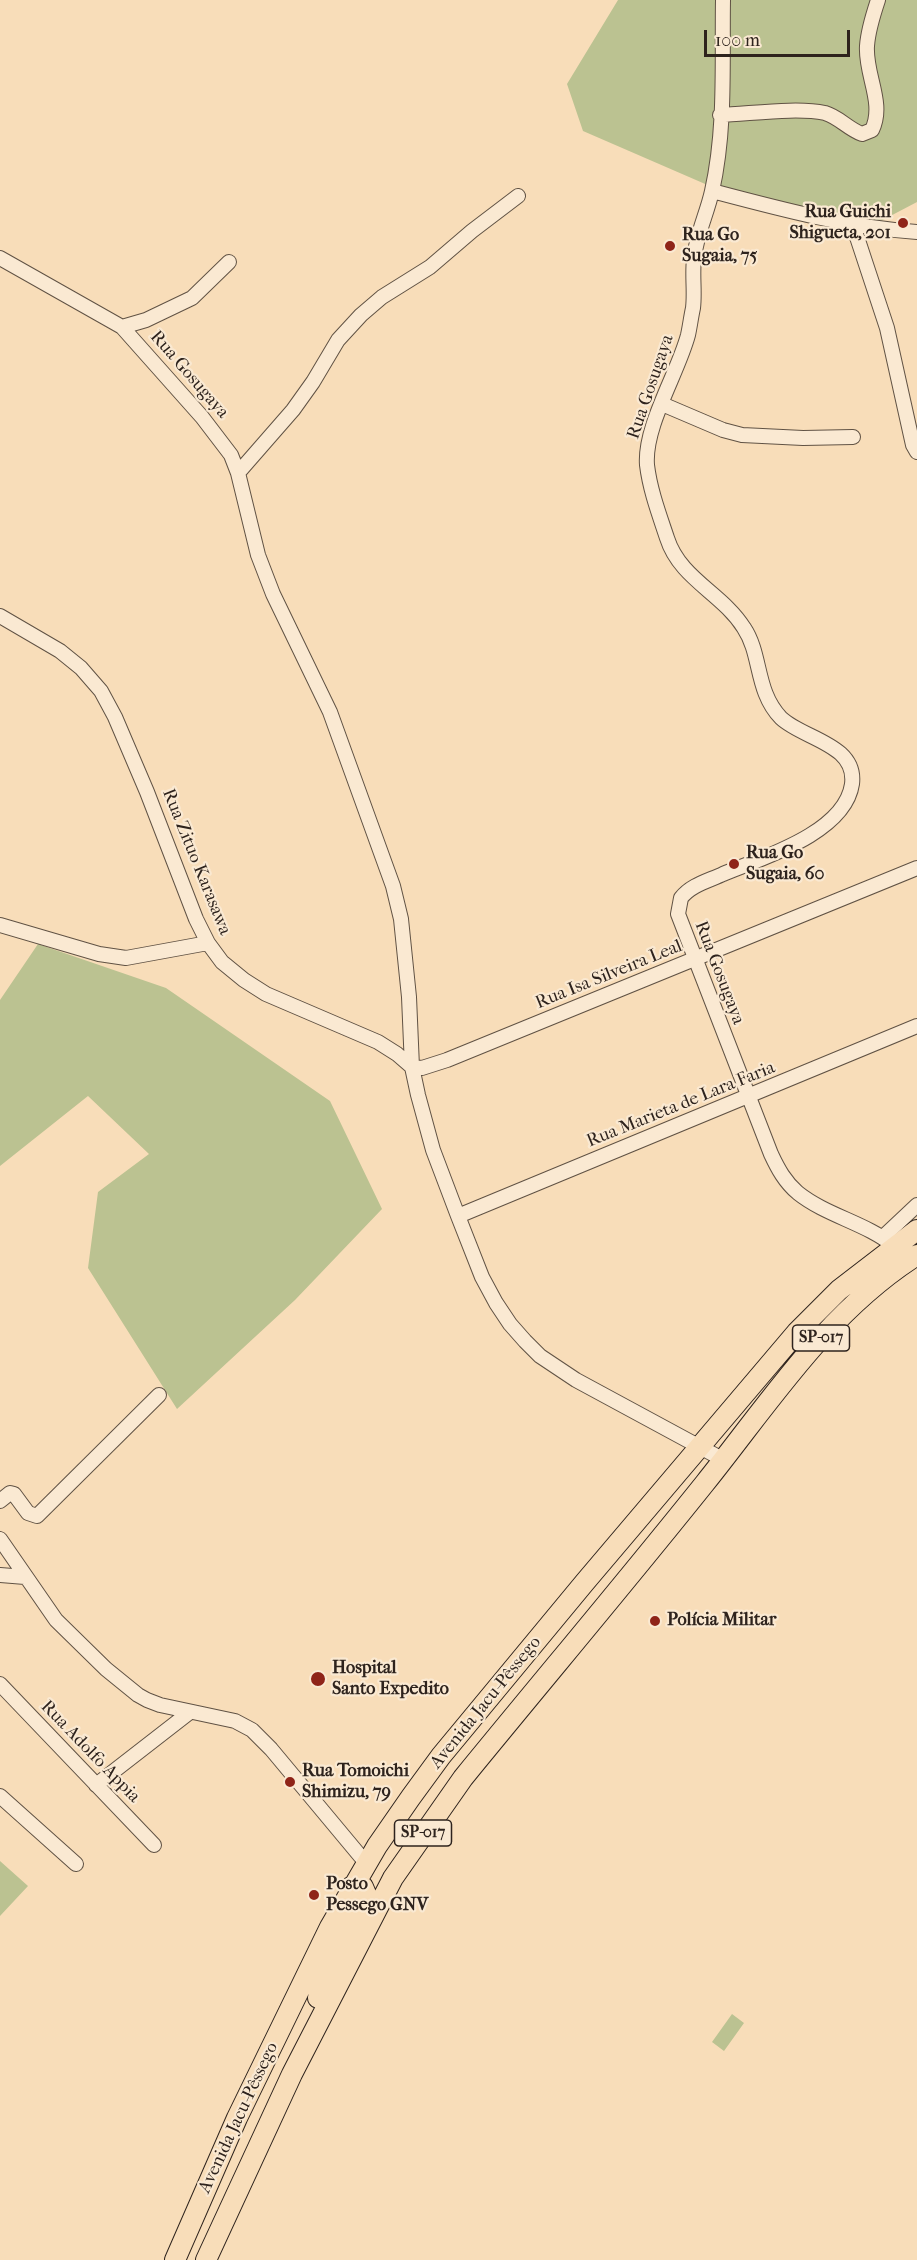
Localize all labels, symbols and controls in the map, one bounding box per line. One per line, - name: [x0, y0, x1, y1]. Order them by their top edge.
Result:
- scale bar: [707, 18, 852, 56]
- text: 100 m: [715, 30, 760, 51]
- place label: Rua Guichi Shigueta, 201: [789, 202, 891, 244]
- marker: Rua Guichi Shigueta, 201: [896, 216, 910, 230]
- place label: Rua Go Sugaia, 75: [682, 225, 757, 268]
- marker: Rua Go Sugaia, 75: [663, 239, 677, 253]
- street label: Rua Gosugaya: [145, 327, 233, 423]
- street label: Rua Gosugaya: [623, 332, 679, 442]
- street label: Rua Zituo Karasawa: [157, 786, 235, 938]
- place label: Rua Go Sugaia, 60: [746, 843, 824, 886]
- marker: Rua Go Sugaia, 60: [727, 857, 741, 871]
- street label: Rua Gosugaya: [689, 918, 749, 1028]
- street label: Rua Isa Silveira Leal: [533, 936, 685, 1014]
- street label: Rua Marieta de Lara Faria: [584, 1057, 778, 1153]
- road number: SP-017: [792, 1325, 850, 1351]
- place label: Polícia Militar: [667, 1610, 776, 1632]
- marker: Polícia Militar: [648, 1614, 662, 1628]
- street label: Avenida Jacu-Pêssego: [426, 1632, 546, 1774]
- place label: Hospital Santo Expedito: [332, 1658, 449, 1700]
- marker: Hospital Santo Expedito: [309, 1670, 327, 1688]
- street label: Rua Adolfo Appia: [36, 1696, 144, 1808]
- place label: Rua Tomoichi Shimizu, 79: [302, 1761, 409, 1804]
- marker: Rua Tomoichi Shimizu, 79: [283, 1775, 297, 1789]
- road number: SP-017: [394, 1820, 452, 1846]
- place label: Posto Pessego GNV: [326, 1874, 428, 1916]
- marker: Posto Pessego GNV: [307, 1888, 321, 1902]
- street label: Avenida Jacu-Pêssego: [195, 2039, 283, 2197]

